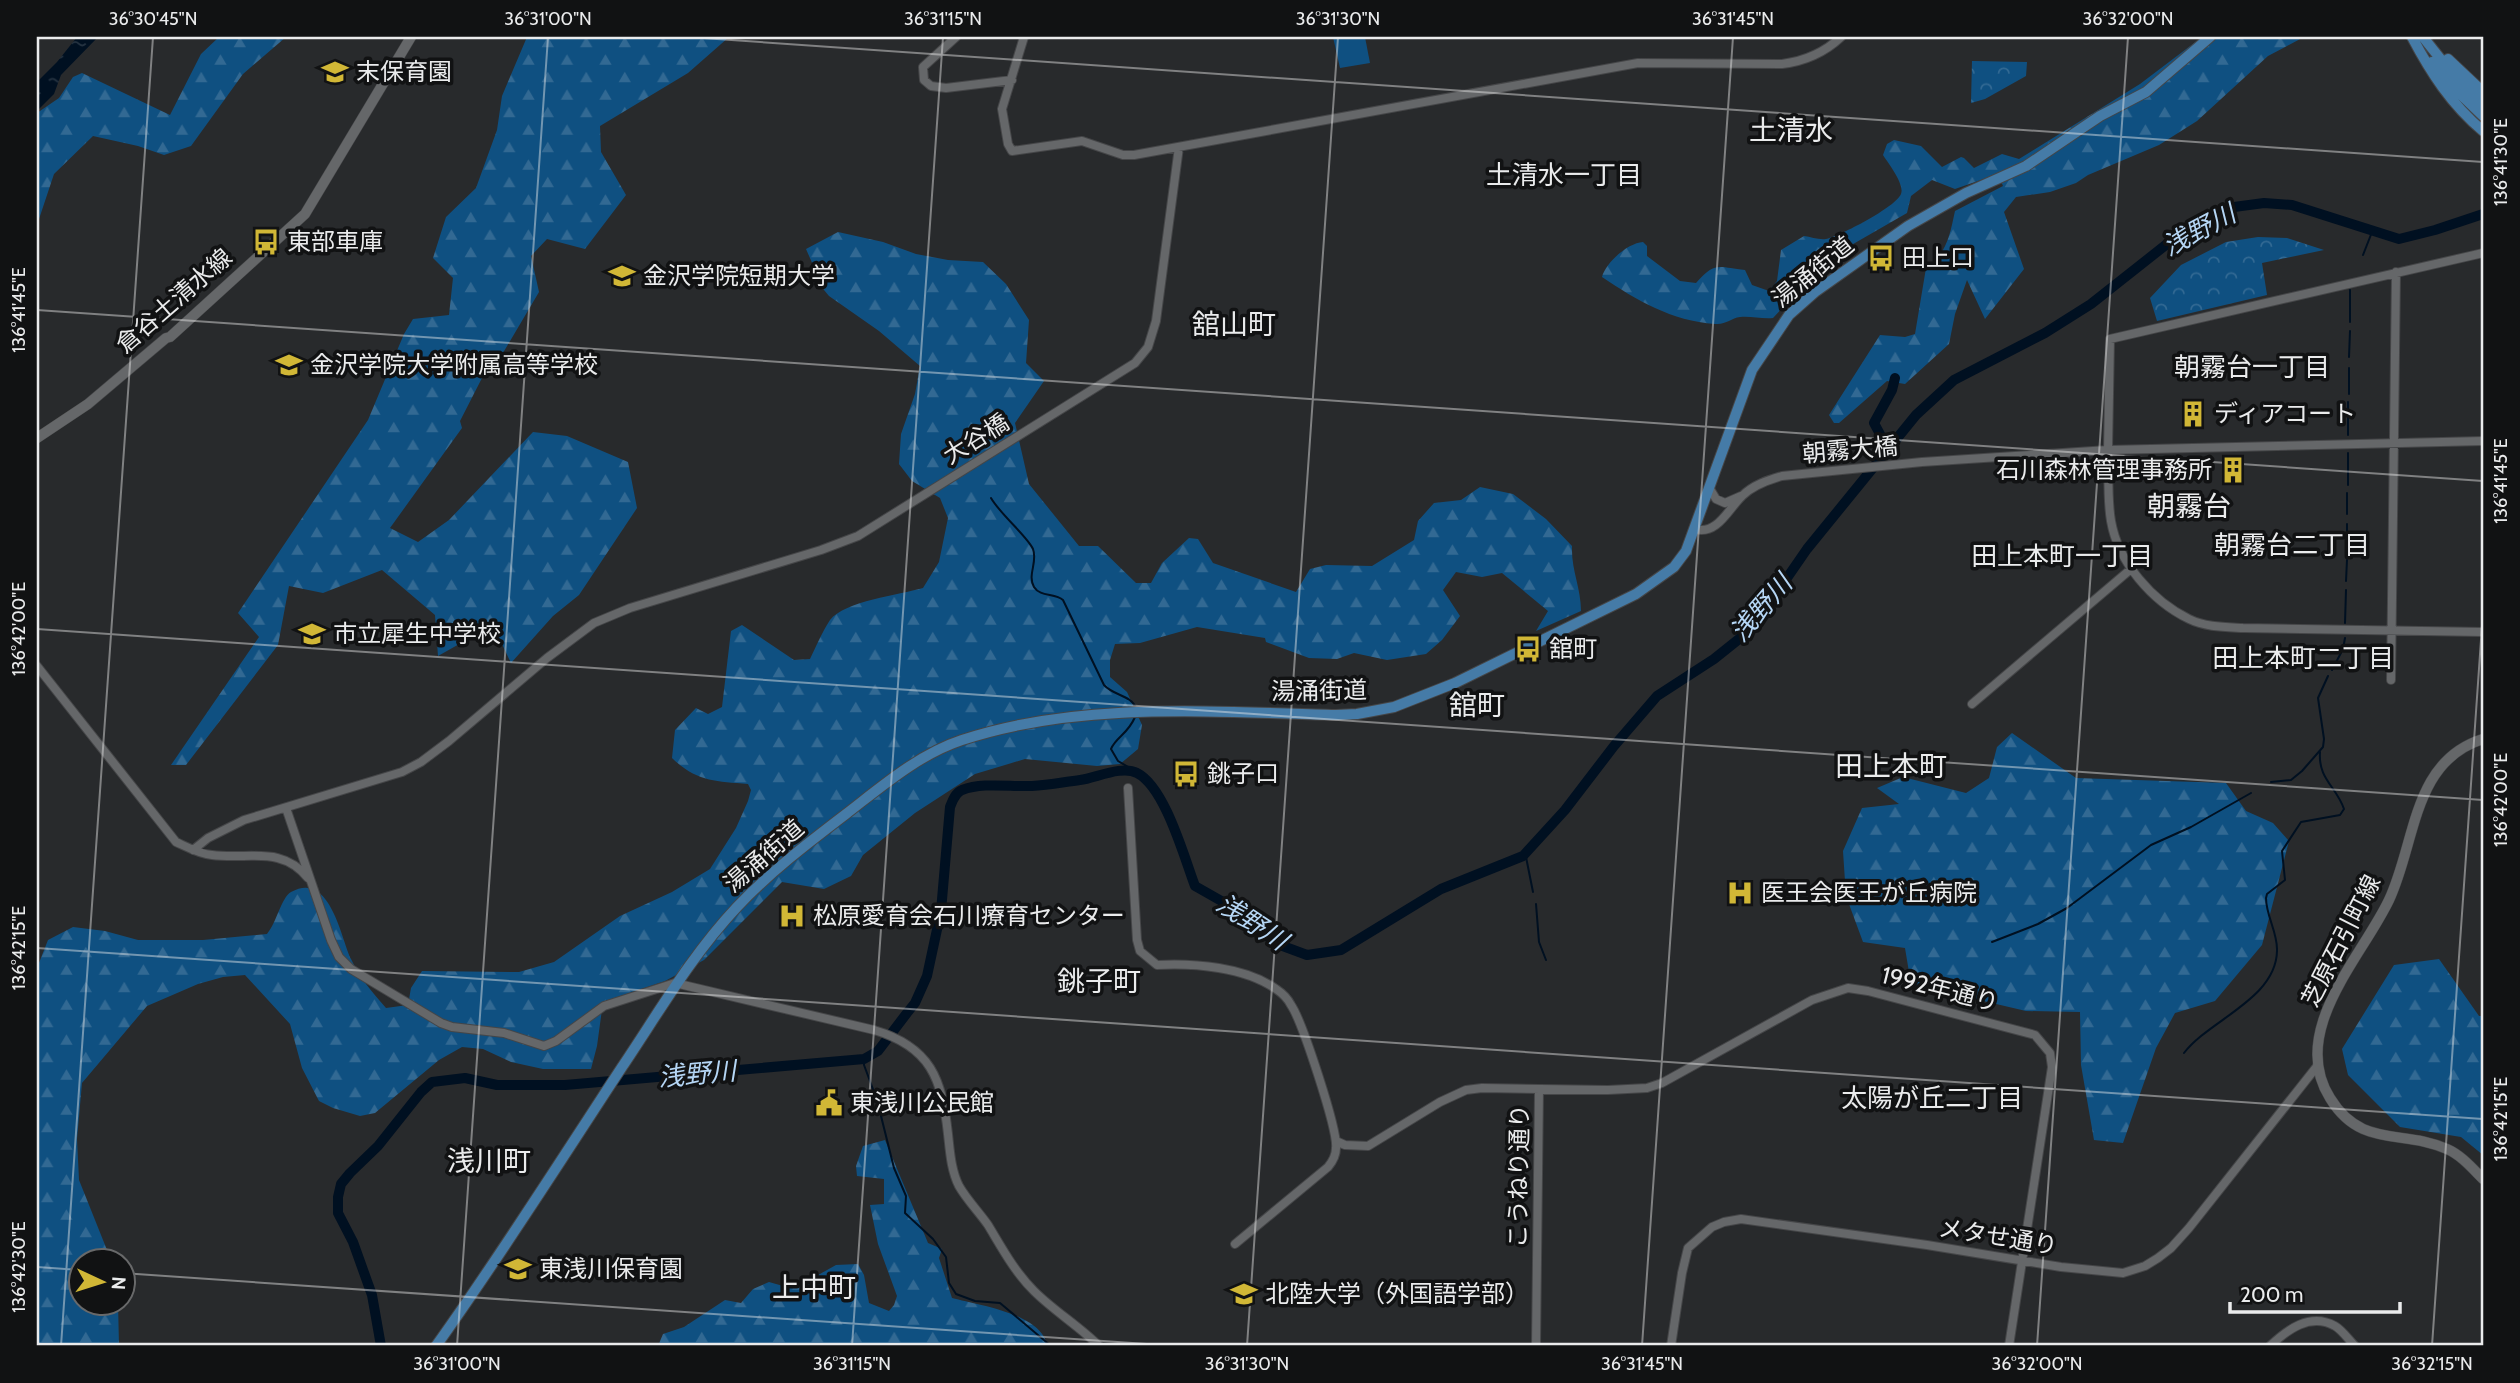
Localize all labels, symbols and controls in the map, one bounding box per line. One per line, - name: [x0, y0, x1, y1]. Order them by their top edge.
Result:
- text: 36°30'45"N: [109, 8, 197, 30]
- text: 36°31'00"N: [504, 8, 592, 30]
- text: 36°31'15"N: [904, 8, 982, 30]
- text: 36°31'30"N: [1296, 8, 1380, 30]
- text: 36°31'45"N: [1692, 8, 1774, 30]
- text: 36°32'00"N: [2083, 8, 2173, 30]
- school or university icon: 末保育園: [320, 57, 350, 87]
- place label: 末保育園: [356, 57, 452, 86]
- district label: 土清水: [1749, 113, 1833, 147]
- text: 136°41'30"E: [2490, 118, 2512, 206]
- district label: 土清水一丁目: [1486, 159, 1642, 191]
- water label: 浅野川: [2157, 196, 2244, 262]
- bus stop icon: 東部車庫: [251, 227, 281, 257]
- place label: 東部車庫: [287, 227, 383, 256]
- street label: 湯涌街道: [1766, 230, 1859, 313]
- street label: 倉谷土清水線: [110, 242, 238, 359]
- bus stop icon: 田上口: [1866, 243, 1896, 273]
- place label: 田上口: [1902, 243, 1974, 272]
- school or university icon: 金沢学院短期大学: [607, 261, 637, 291]
- place label: 金沢学院短期大学: [643, 261, 835, 290]
- text: 136°41'45"E: [8, 267, 30, 353]
- district label: 舘山町: [1192, 307, 1276, 341]
- school or university icon: 金沢学院大学附属高等学校: [274, 350, 304, 380]
- place label: 金沢学院大学附属高等学校: [310, 350, 598, 379]
- district label: 朝霧台一丁目: [2174, 351, 2330, 383]
- building icon: ディアコート: [2178, 399, 2208, 429]
- place label: ディアコート: [2214, 399, 2356, 428]
- street label: 大谷橋: [938, 407, 1014, 470]
- street label: 朝霧大橋: [1801, 431, 1899, 468]
- text: 136°41'45"E: [2490, 438, 2512, 524]
- place label: 石川森林管理事務所: [1996, 455, 2212, 484]
- building icon: 石川森林管理事務所: [2218, 455, 2248, 485]
- district label: 朝霧台: [2147, 489, 2231, 523]
- district label: 朝霧台二丁目: [2214, 529, 2370, 561]
- district label: 田上本町一丁目: [1971, 540, 2153, 572]
- water label: 浅野川: [1723, 566, 1801, 648]
- text: 136°42'00"E: [8, 582, 30, 676]
- school or university icon: 市立犀生中学校: [297, 619, 327, 649]
- place label: 市立犀生中学校: [333, 619, 501, 648]
- bus stop icon: 舘町: [1513, 634, 1543, 664]
- place label: 舘町: [1549, 634, 1597, 663]
- district label: 田上本町二丁目: [2212, 642, 2394, 674]
- street label: 湯涌街道: [1271, 675, 1367, 706]
- district label: 舘町: [1449, 688, 1505, 722]
- district label: 田上本町: [1835, 749, 1947, 783]
- text: 136°42'00"E: [2490, 753, 2512, 847]
- bus stop icon: 銚子口: [1171, 759, 1201, 789]
- place label: 銚子口: [1207, 759, 1279, 788]
- street label: 湯涌街道: [718, 813, 809, 898]
- street label: 芝原石引町線: [2295, 870, 2386, 1012]
- hospital icon: 医王会医王が丘病院: [1725, 878, 1755, 908]
- place label: 医王会医王が丘病院: [1761, 878, 1977, 907]
- water label: 浅野川: [1211, 887, 1296, 958]
- hospital icon: 松原愛育会石川療育センター: [777, 901, 807, 931]
- place label: 松原愛育会石川療育センター: [813, 901, 1125, 930]
- text: 136°42'15"E: [8, 906, 30, 990]
- street label: 1992年通り: [1879, 960, 2002, 1017]
- district label: 銚子町: [1057, 964, 1141, 998]
- water label: 浅野川: [657, 1054, 740, 1093]
- text: 136°42'15"E: [2490, 1077, 2512, 1161]
- district label: 太陽が丘二丁目: [1841, 1082, 2023, 1114]
- public building icon: 東浅川公民館: [814, 1088, 844, 1118]
- place label: 東浅川公民館: [850, 1088, 994, 1117]
- street label: こうねり通り: [1503, 1104, 1534, 1248]
- district label: 浅川町: [447, 1144, 531, 1178]
- street label: メタせ通り: [1937, 1213, 2060, 1260]
- text: 136°42'30"E: [8, 1221, 30, 1313]
- north arrow: [66, 1246, 136, 1316]
- school or university icon: 東浅川保育園: [503, 1254, 533, 1284]
- place label: 東浅川保育園: [539, 1254, 683, 1283]
- district label: 上中町: [772, 1270, 856, 1304]
- scale bar: [2230, 1271, 2399, 1315]
- text: N: [107, 1276, 130, 1291]
- school or university icon: 北陸大学（外国語学部）: [1229, 1279, 1259, 1309]
- place label: 北陸大学（外国語学部）: [1265, 1279, 1529, 1308]
- text: 200 m: [2240, 1282, 2303, 1307]
- text: 36°31'00"N: [413, 1353, 501, 1375]
- text: 36°31'15"N: [813, 1353, 891, 1375]
- text: 36°31'30"N: [1205, 1353, 1289, 1375]
- text: 36°31'45"N: [1601, 1353, 1683, 1375]
- text: 36°32'00"N: [1992, 1353, 2082, 1375]
- text: 36°32'15"N: [2391, 1353, 2473, 1375]

